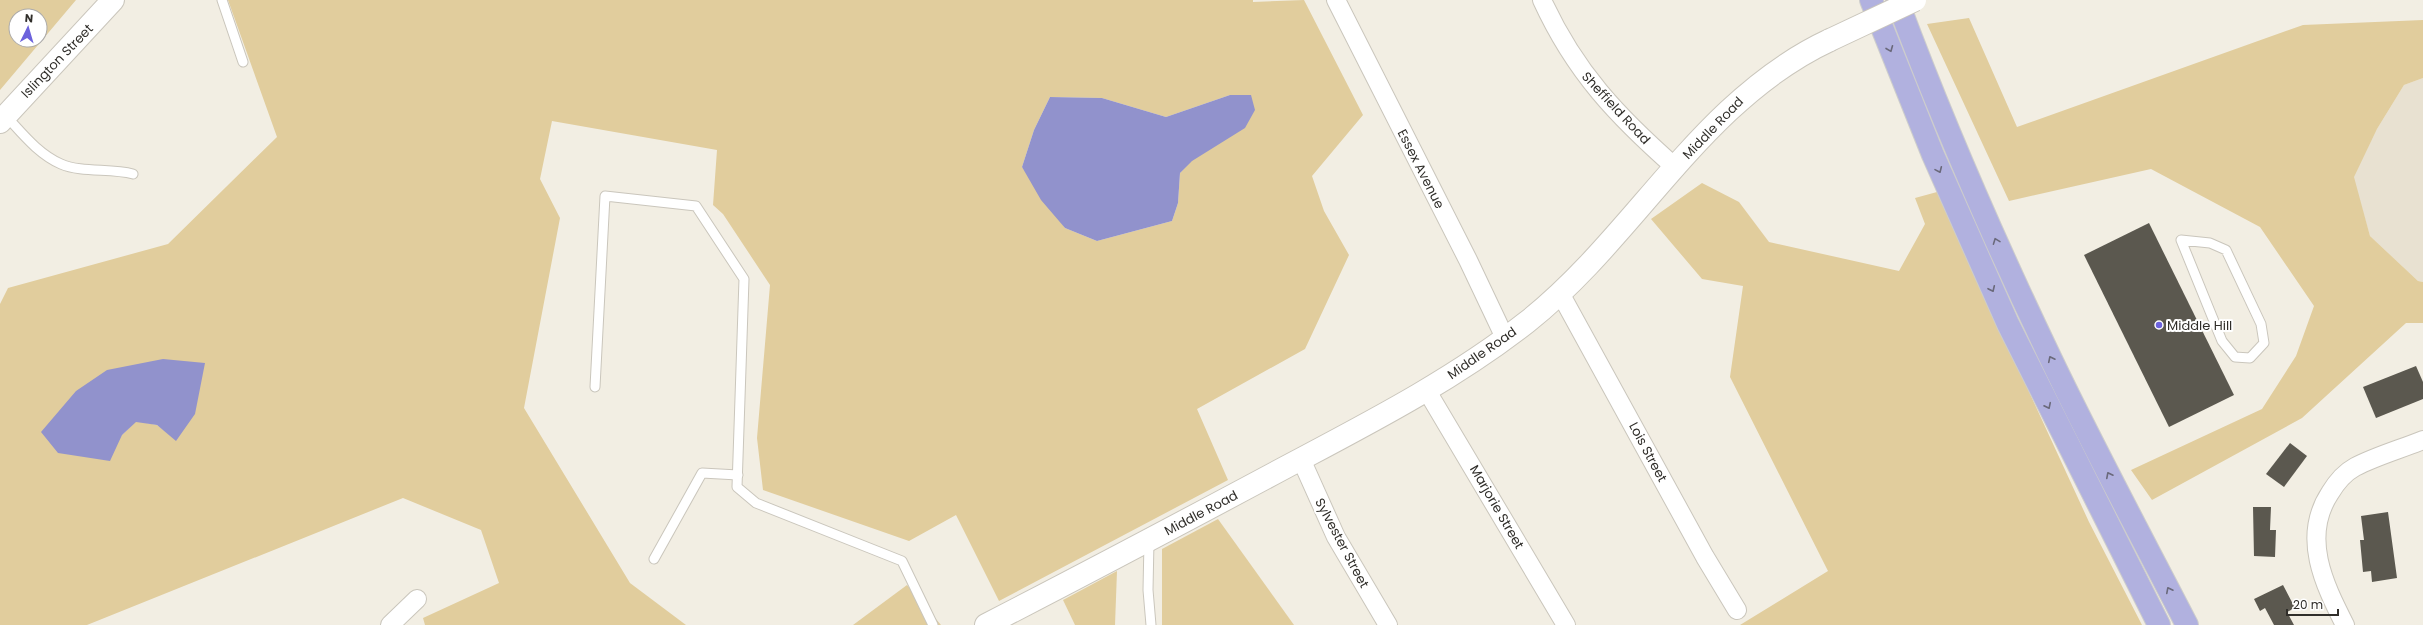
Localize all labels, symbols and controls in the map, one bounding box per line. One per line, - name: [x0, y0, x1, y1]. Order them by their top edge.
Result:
- north arrow: [8, 8, 48, 48]
- text: N: [24, 10, 34, 26]
- street label: Islington Street: [17, 20, 97, 102]
- one-way arrow: [1886, 46, 1894, 53]
- street label: Sheffield Road: [1577, 67, 1655, 149]
- street label: Middle Road: [1678, 92, 1748, 164]
- street label: Essex Avenue: [1393, 126, 1449, 212]
- one-way arrow: [1935, 166, 1943, 173]
- one-way arrow: [1992, 237, 2000, 244]
- one-way arrow: [1987, 284, 1995, 292]
- place label: Middle Hill: [2167, 316, 2232, 335]
- marker: Middle Hill: [2154, 320, 2164, 330]
- street label: Middle Road: [1444, 322, 1520, 384]
- one-way arrow: [2048, 356, 2056, 363]
- one-way arrow: [2043, 402, 2051, 409]
- street label: Lois Street: [1624, 419, 1672, 486]
- street label: Marjorie Street: [1465, 462, 1529, 553]
- one-way arrow: [2107, 472, 2114, 479]
- street label: Middle Road: [1161, 486, 1241, 540]
- street label: Sylvester Street: [1310, 495, 1374, 592]
- one-way arrow: [2166, 587, 2174, 595]
- scale bar: [2287, 591, 2338, 617]
- text: 20 m: [2293, 596, 2323, 613]

